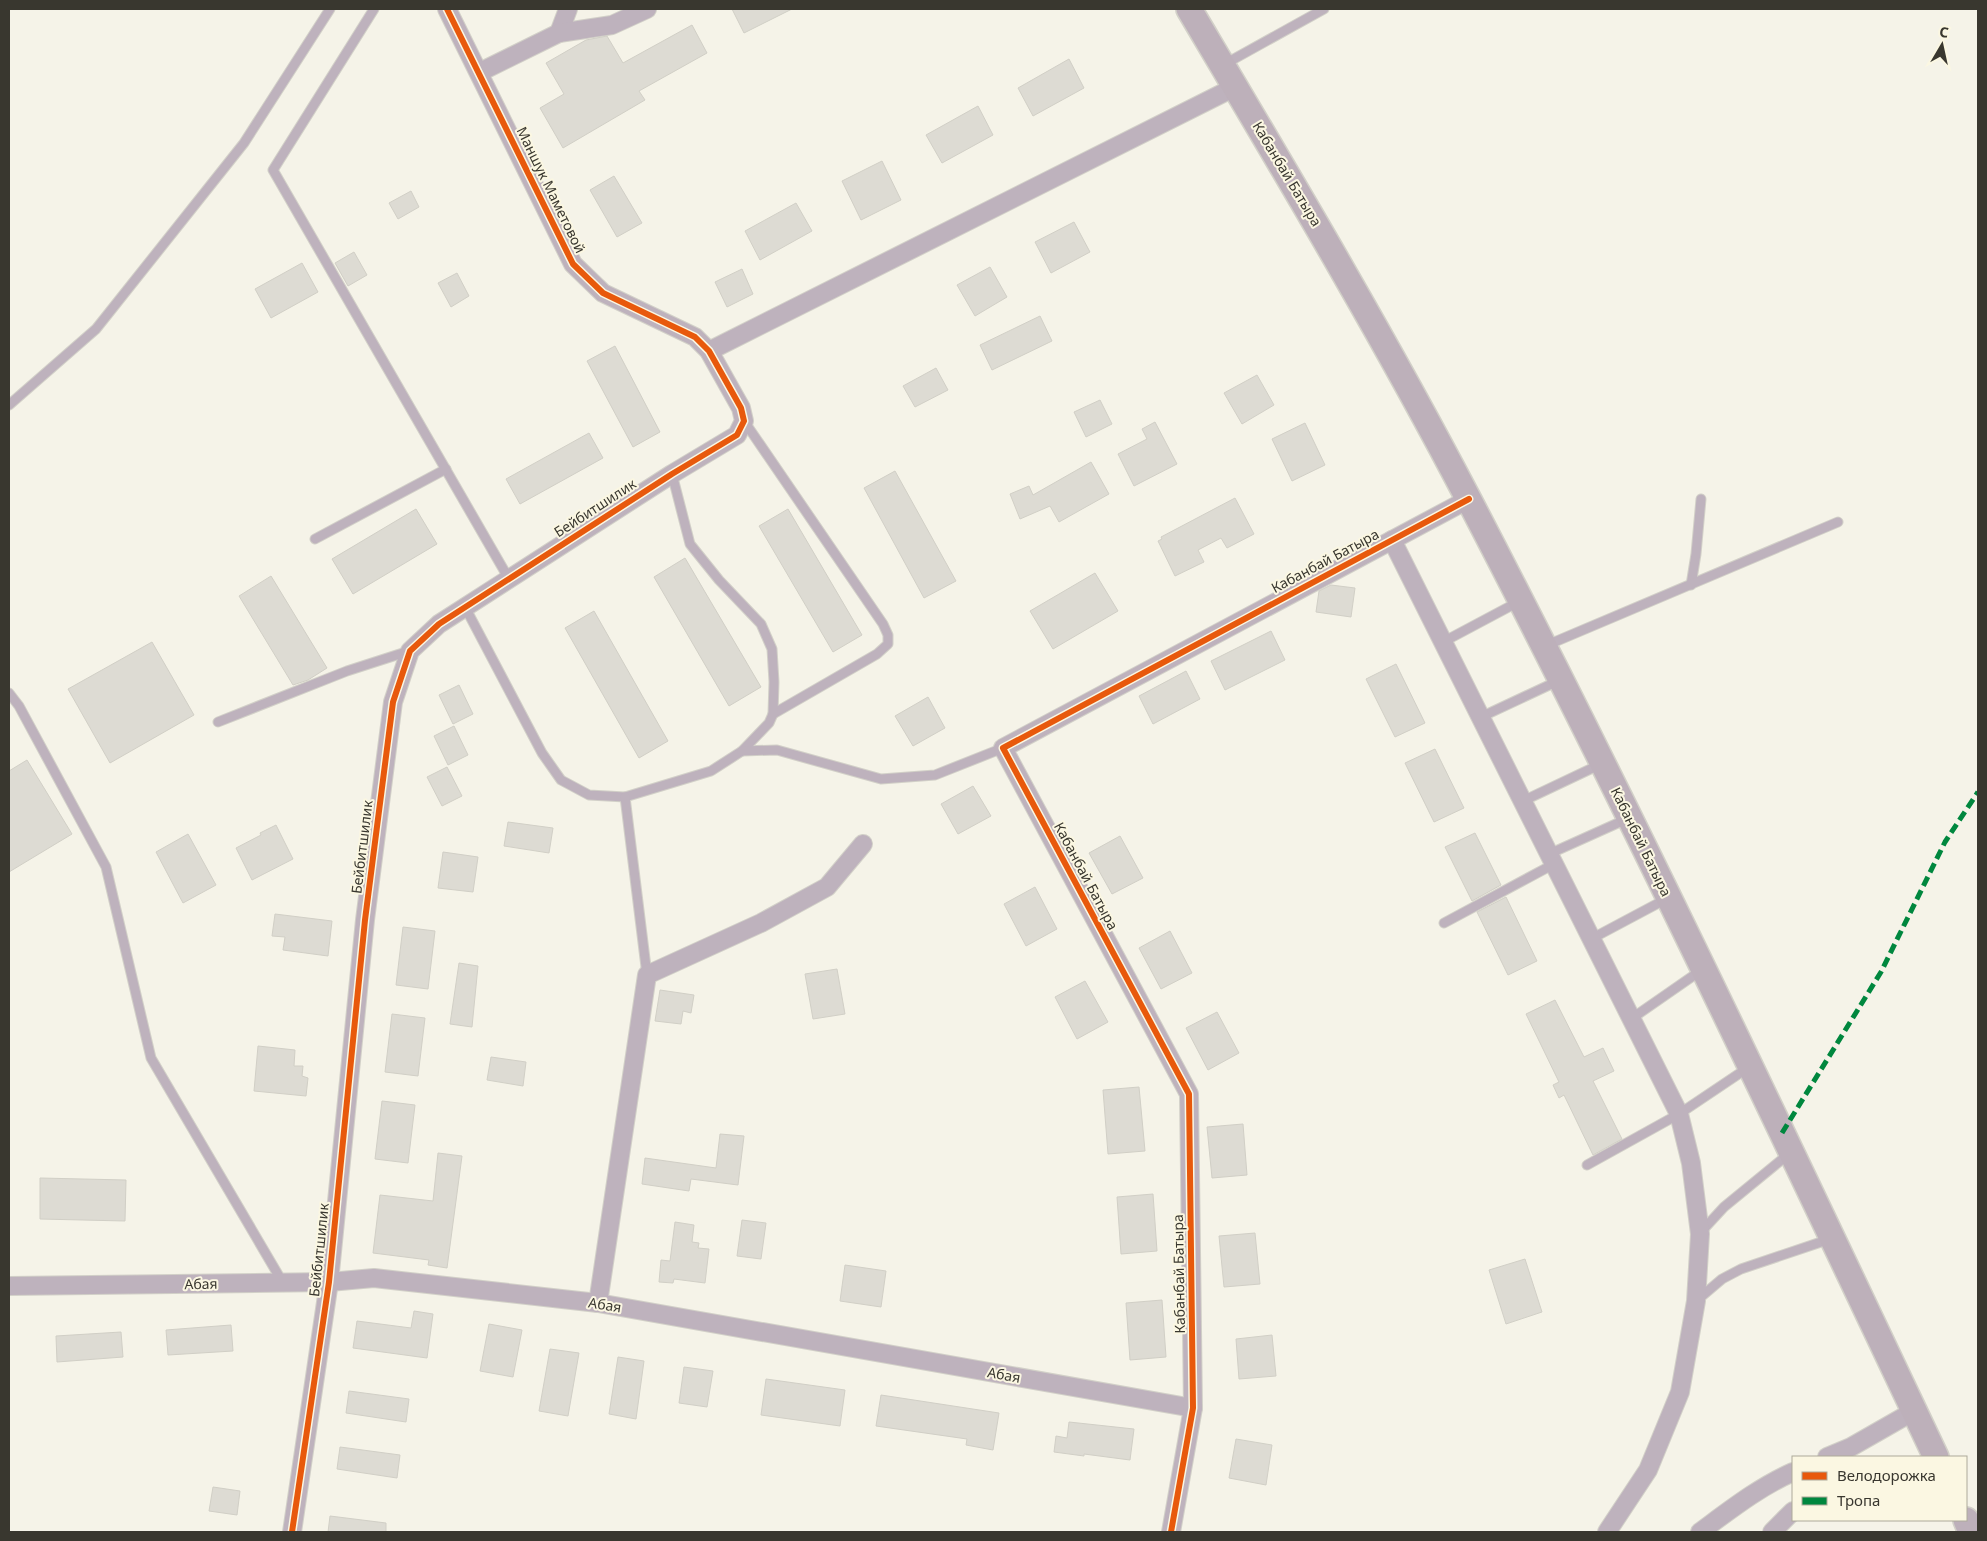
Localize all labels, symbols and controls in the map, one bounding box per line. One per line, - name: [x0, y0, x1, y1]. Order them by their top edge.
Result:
- north arrow: [1917, 20, 1967, 70]
- text: С: [1938, 22, 1950, 42]
- street label: Кабанбай Батыра: [1249, 118, 1326, 230]
- street label: Маншук Маметовой: [513, 124, 590, 256]
- street label: Бейбитшилик: [550, 474, 640, 541]
- street label: Кабанбай Батыра: [1268, 524, 1382, 597]
- street label: Кабанбай Батыра: [1607, 784, 1676, 900]
- street label: Бейбитшилик: [346, 799, 377, 895]
- street label: Кабанбай Батыра: [1050, 819, 1123, 933]
- street label: Бейбитшилик: [304, 1202, 333, 1298]
- street label: Кабанбай Батыра: [1168, 1214, 1189, 1334]
- street label: Абая: [184, 1274, 218, 1293]
- street label: Абая: [587, 1293, 623, 1316]
- street label: Абая: [986, 1362, 1022, 1387]
- legend: [1792, 1456, 1967, 1521]
- text: Велодорожка: [1837, 1465, 1936, 1485]
- text: Тропа: [1837, 1490, 1880, 1510]

